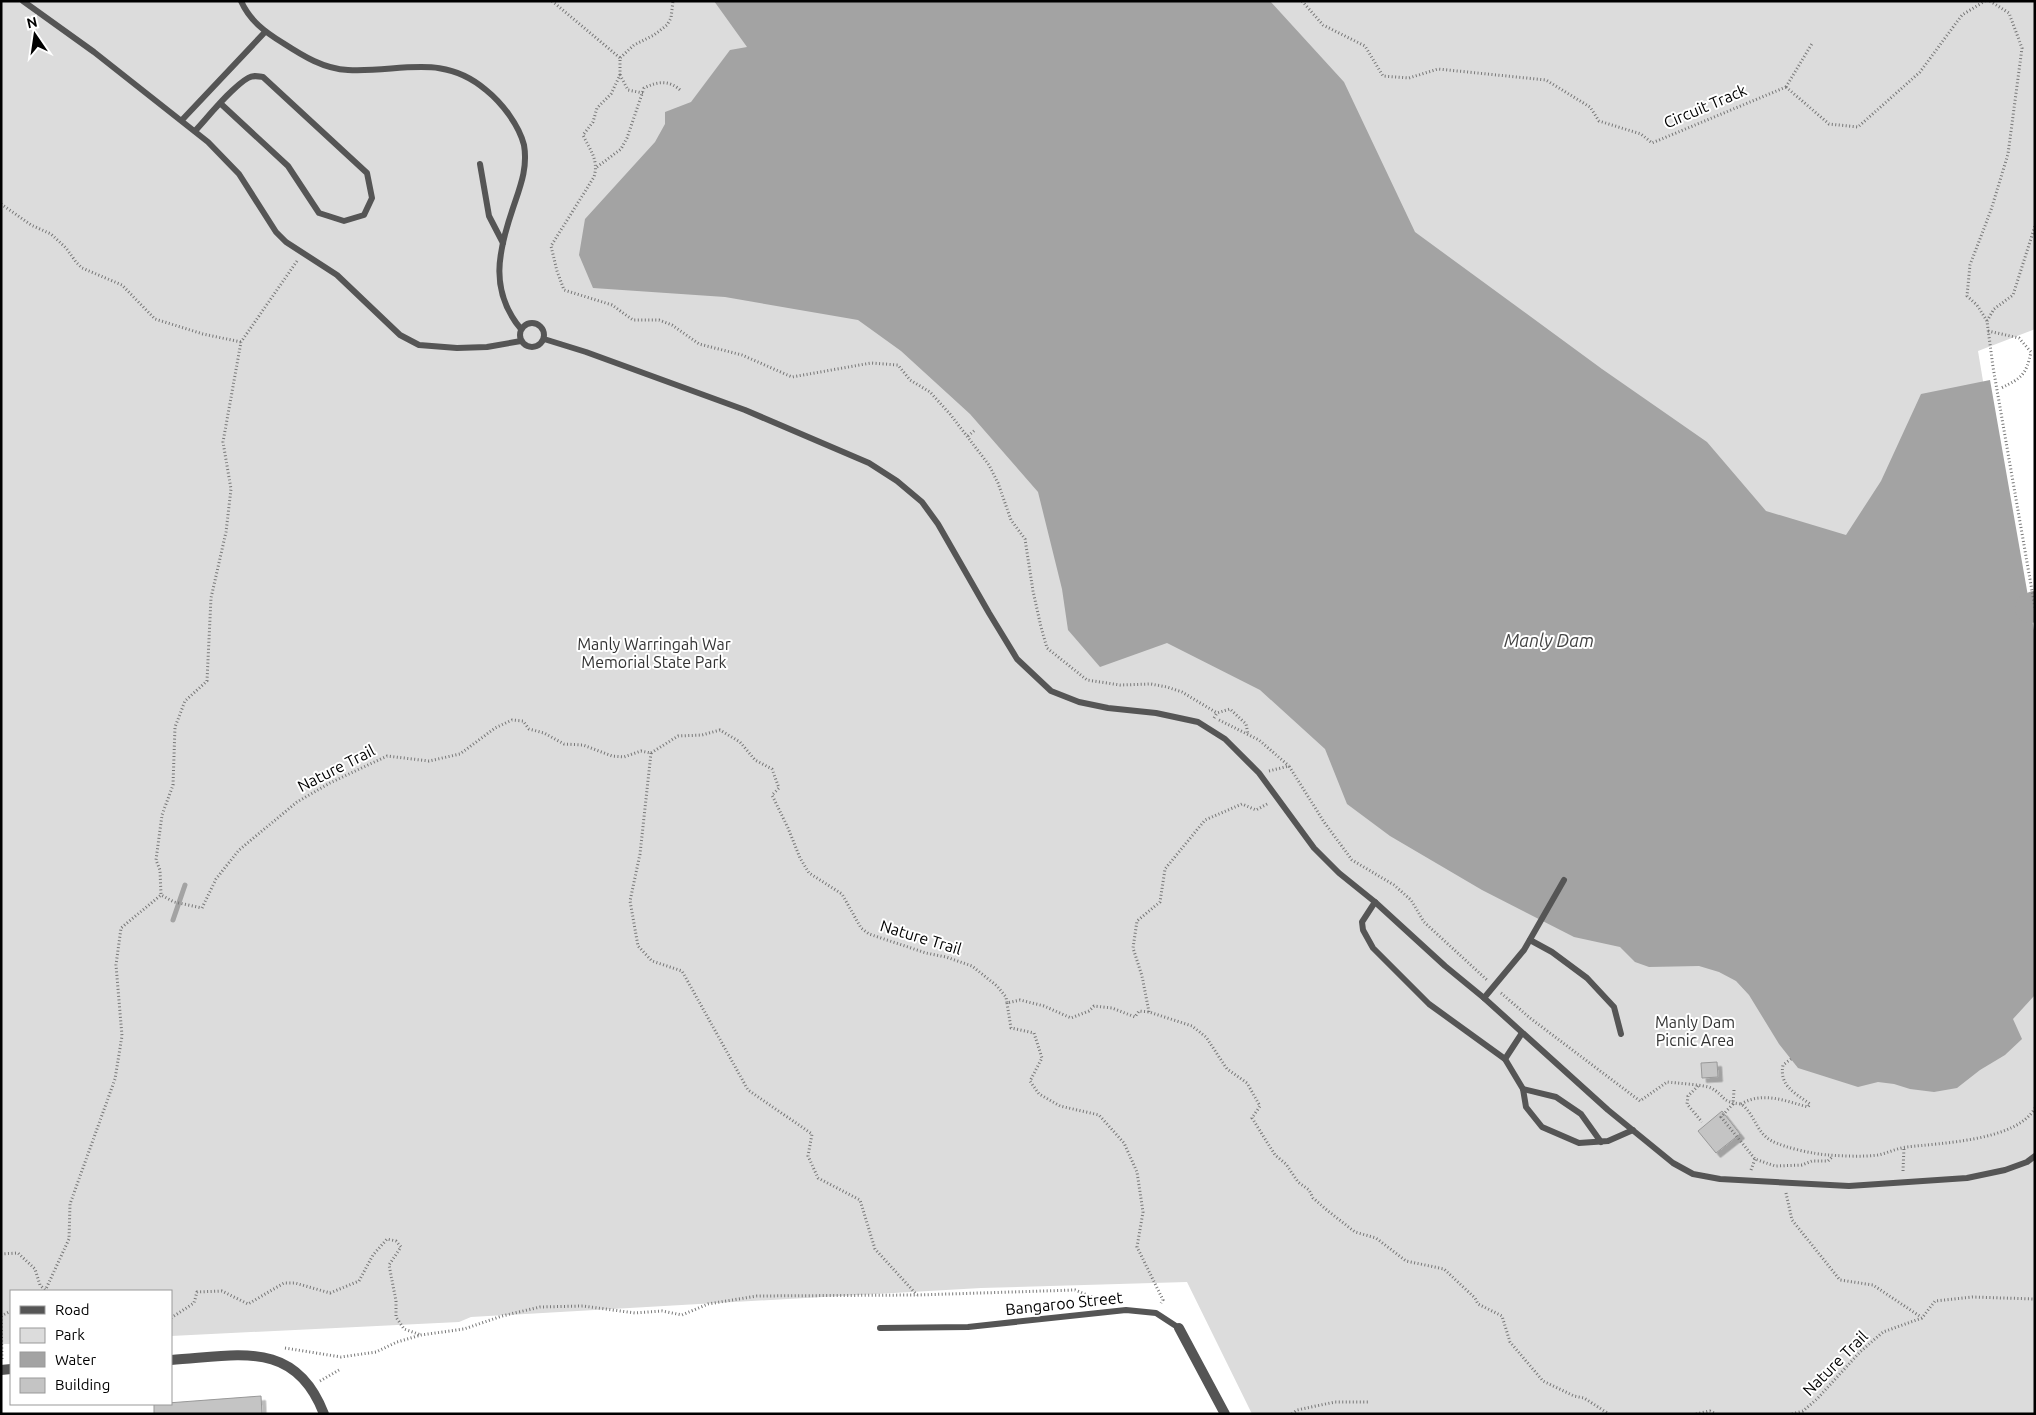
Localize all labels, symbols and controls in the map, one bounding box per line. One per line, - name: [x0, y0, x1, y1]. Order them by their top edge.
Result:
- north arrow: [10, 10, 60, 60]
- text: N: [25, 13, 39, 31]
- street label: Circuit Track: [1661, 80, 1749, 132]
- water label: Manly Dam: [1504, 630, 1594, 650]
- park label: Manly Warringah War Memorial State Park: [577, 635, 731, 671]
- street label: Nature Trail: [294, 741, 378, 795]
- street label: Nature Trail: [878, 916, 964, 958]
- park label: Manly Dam Picnic Area: [1655, 1013, 1735, 1049]
- street label: Bangaroo Street: [1004, 1288, 1124, 1318]
- legend: [10, 1290, 172, 1405]
- text: Road: [55, 1301, 90, 1318]
- text: Park: [55, 1326, 85, 1343]
- street label: Nature Trail: [1799, 1327, 1871, 1399]
- text: Water: [55, 1351, 96, 1368]
- text: Building: [55, 1376, 110, 1393]

